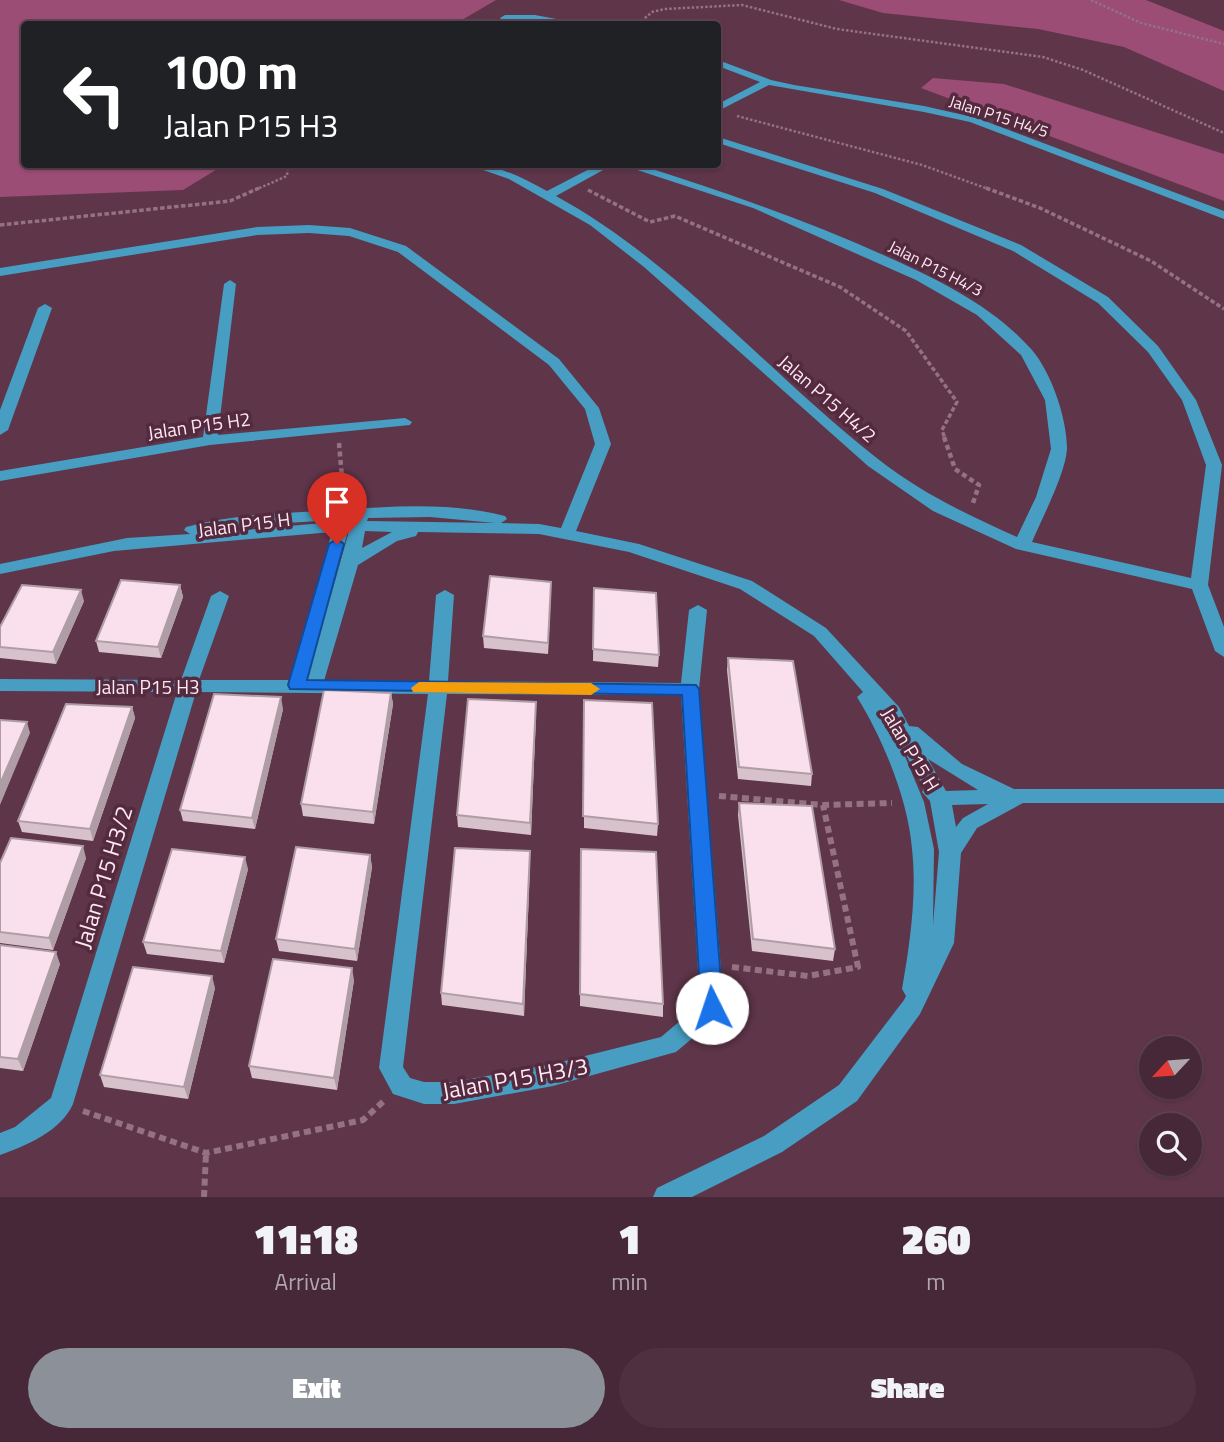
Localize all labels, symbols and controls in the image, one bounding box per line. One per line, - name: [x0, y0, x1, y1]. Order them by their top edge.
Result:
- text: 100 m: [164, 33, 298, 108]
- icon: left: [49, 49, 140, 140]
- street label: Jalan P15 H4/5: [946, 89, 1052, 143]
- text: Jalan P15 H3: [164, 101, 338, 149]
- street label: Jalan P15 H4/3: [885, 234, 987, 302]
- street label: Jalan P15 H4/2: [772, 347, 884, 449]
- street label: Jalan P15 H2: [146, 403, 252, 447]
- pin: [307, 472, 367, 544]
- icon: arrive: [318, 483, 356, 521]
- street label: Jalan P15 H: [196, 504, 292, 544]
- street label: Jalan P15 H3: [96, 672, 200, 701]
- street label: Jalan P15 H: [875, 702, 947, 796]
- street label: Jalan P15 H3/2: [65, 801, 141, 953]
- position arrow: [675, 971, 749, 1045]
- north arrow: [1139, 1036, 1202, 1099]
- map controls: [1139, 1036, 1202, 1176]
- street label: Jalan P15 H3/3: [439, 1048, 591, 1108]
- button: search: [1139, 1113, 1202, 1176]
- text: 11:18: [253, 1206, 358, 1270]
- text: 1: [618, 1206, 641, 1270]
- text: 260: [901, 1206, 971, 1270]
- text: Arrival: [274, 1264, 337, 1299]
- text: min: [611, 1264, 648, 1299]
- text: m: [926, 1264, 946, 1299]
- button: Exit: [28, 1348, 605, 1428]
- button: Share: [619, 1348, 1196, 1428]

